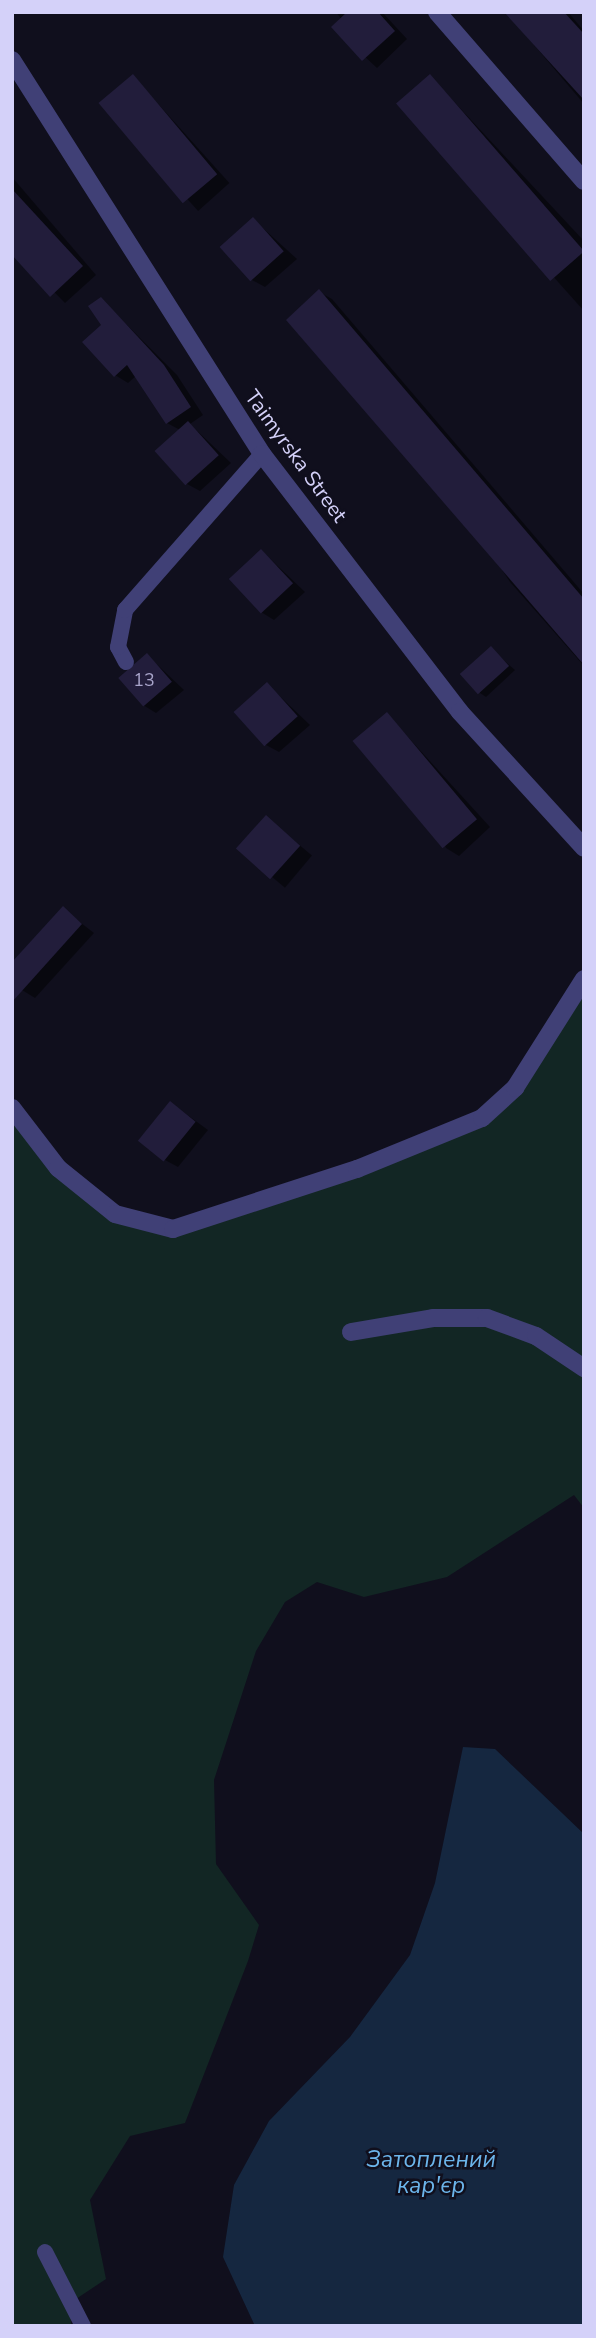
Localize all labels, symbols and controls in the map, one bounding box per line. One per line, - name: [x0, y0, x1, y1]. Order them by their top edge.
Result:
- street label: Taimyrska Street: [240, 385, 352, 527]
- house number: 13: [133, 669, 155, 691]
- water label: Затоплений кар'єр: [366, 2146, 496, 2200]

